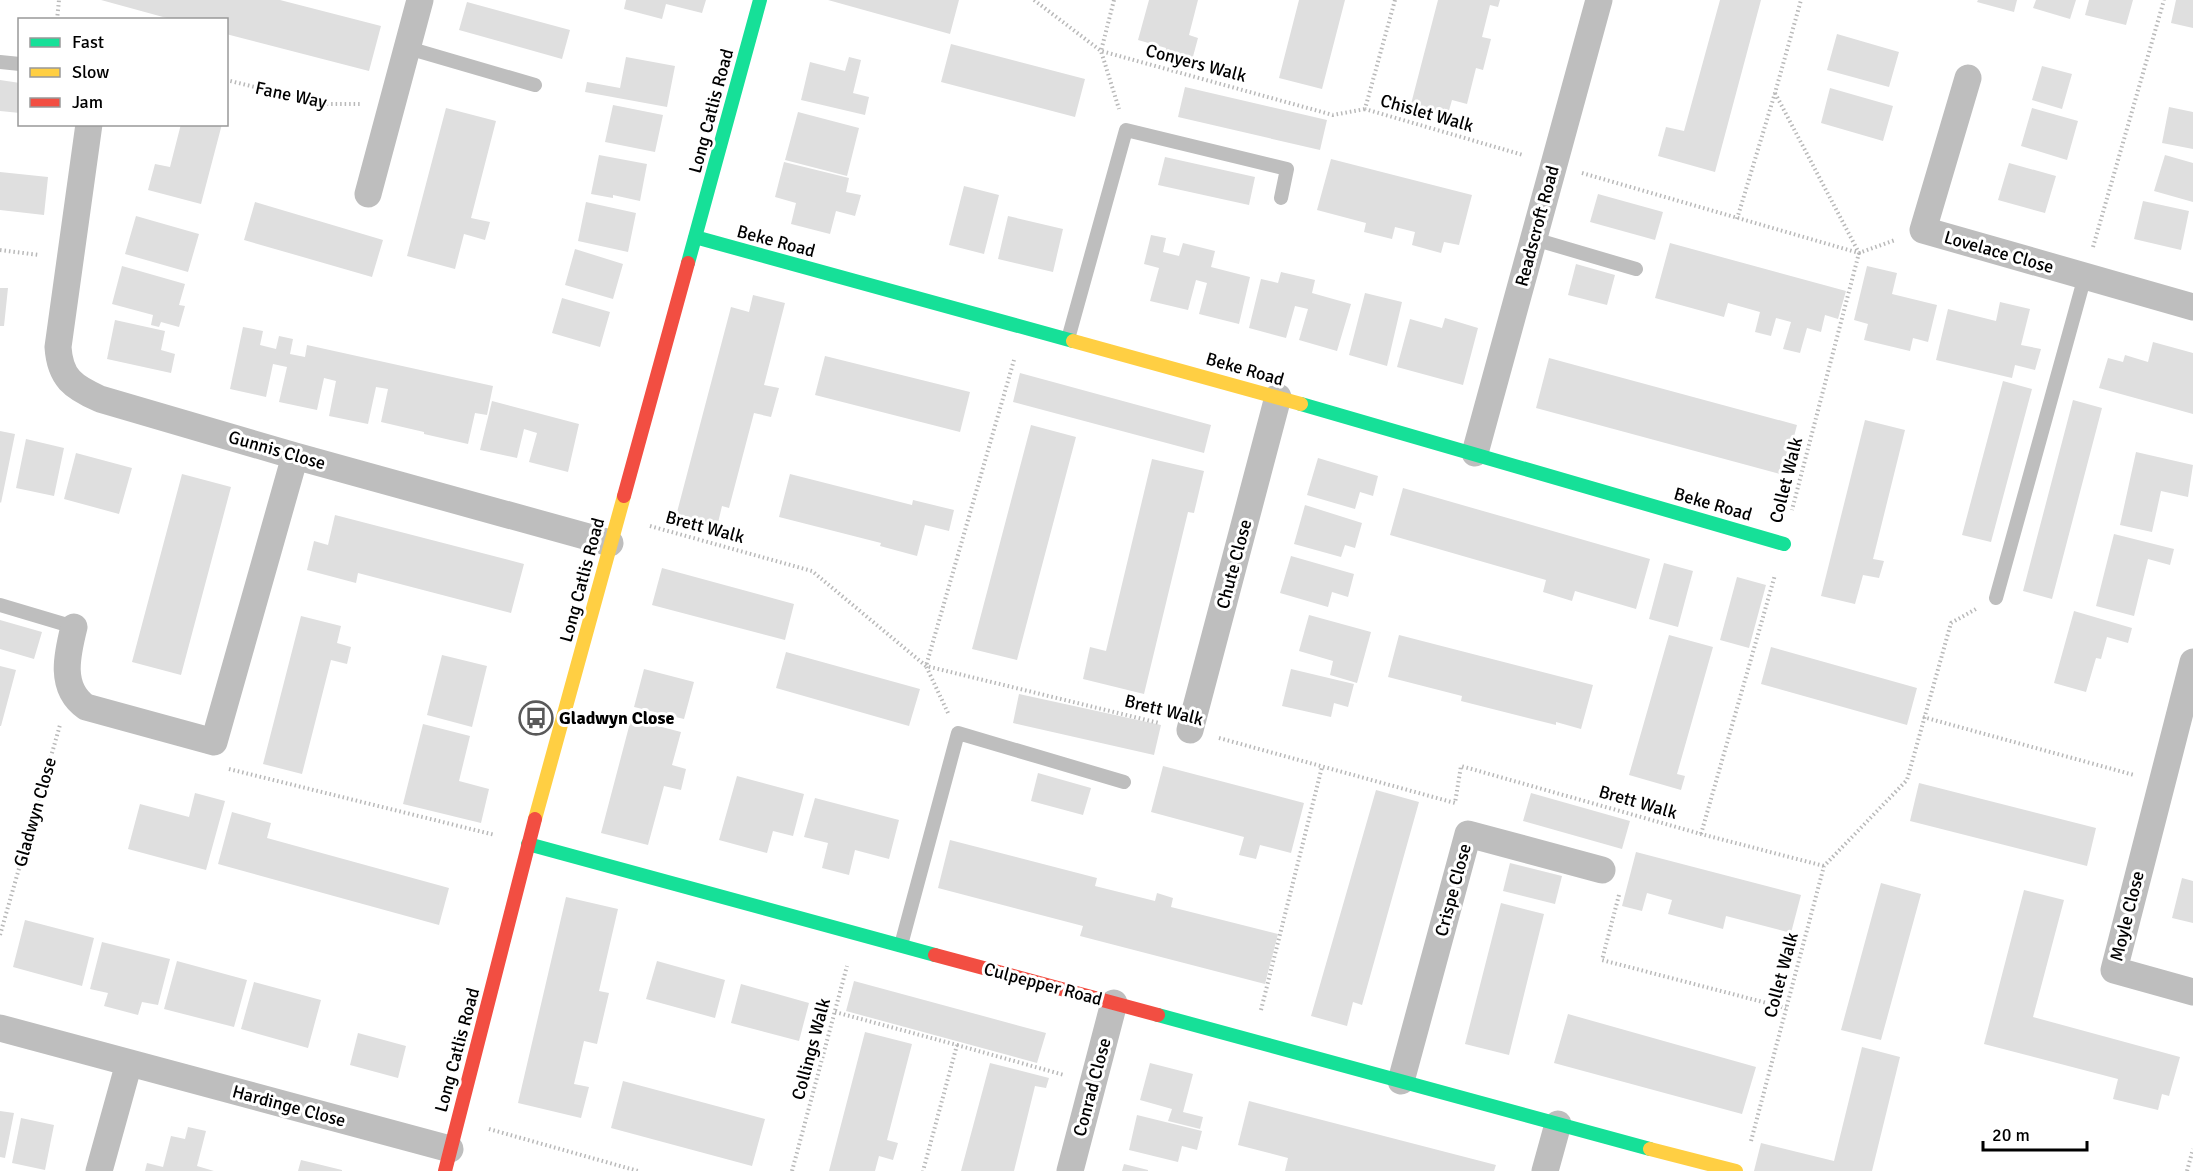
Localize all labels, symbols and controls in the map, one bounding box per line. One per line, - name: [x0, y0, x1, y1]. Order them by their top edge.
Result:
- legend: [18, 18, 228, 126]
- text: Fast: [72, 31, 104, 53]
- street label: Conyers Walk: [1143, 39, 1249, 87]
- street label: Long Catlis Road: [684, 46, 738, 176]
- text: Slow: [72, 61, 109, 83]
- street label: Fane Way: [253, 77, 329, 113]
- street label: Chislet Walk: [1378, 89, 1476, 137]
- text: Jam: [72, 91, 103, 113]
- street label: Readscroft Road: [1510, 163, 1564, 289]
- street label: Beke Road: [734, 220, 818, 262]
- street label: Lovelace Close: [1942, 226, 2056, 278]
- street label: Beke Road: [1203, 347, 1287, 391]
- street label: Gunnis Close: [226, 426, 328, 474]
- street label: Collet Walk: [1765, 435, 1807, 525]
- street label: Beke Road: [1671, 482, 1755, 526]
- street label: Brett Walk: [663, 506, 747, 548]
- street label: Long Catlis Road: [555, 515, 609, 645]
- street label: Chute Close: [1211, 517, 1257, 611]
- street label: Brett Walk: [1122, 690, 1206, 730]
- bus stop icon: Gladwyn Close: [518, 700, 554, 736]
- place label: Gladwyn Close: [559, 707, 674, 729]
- street label: Gladwyn Close: [9, 755, 61, 869]
- street label: Brett Walk: [1596, 780, 1680, 824]
- street label: Crispe Close: [1430, 841, 1476, 939]
- street label: Moyle Close: [2105, 869, 2149, 963]
- street label: Collet Walk: [1759, 930, 1803, 1020]
- street label: Culpepper Road: [981, 958, 1105, 1010]
- street label: Long Catlis Road: [430, 985, 484, 1115]
- street label: Collings Walk: [787, 996, 835, 1102]
- street label: Conrad Close: [1068, 1035, 1116, 1139]
- street label: Hardinge Close: [230, 1080, 348, 1132]
- scale bar: [1983, 1114, 2086, 1152]
- text: 20 m: [1992, 1124, 2030, 1146]

